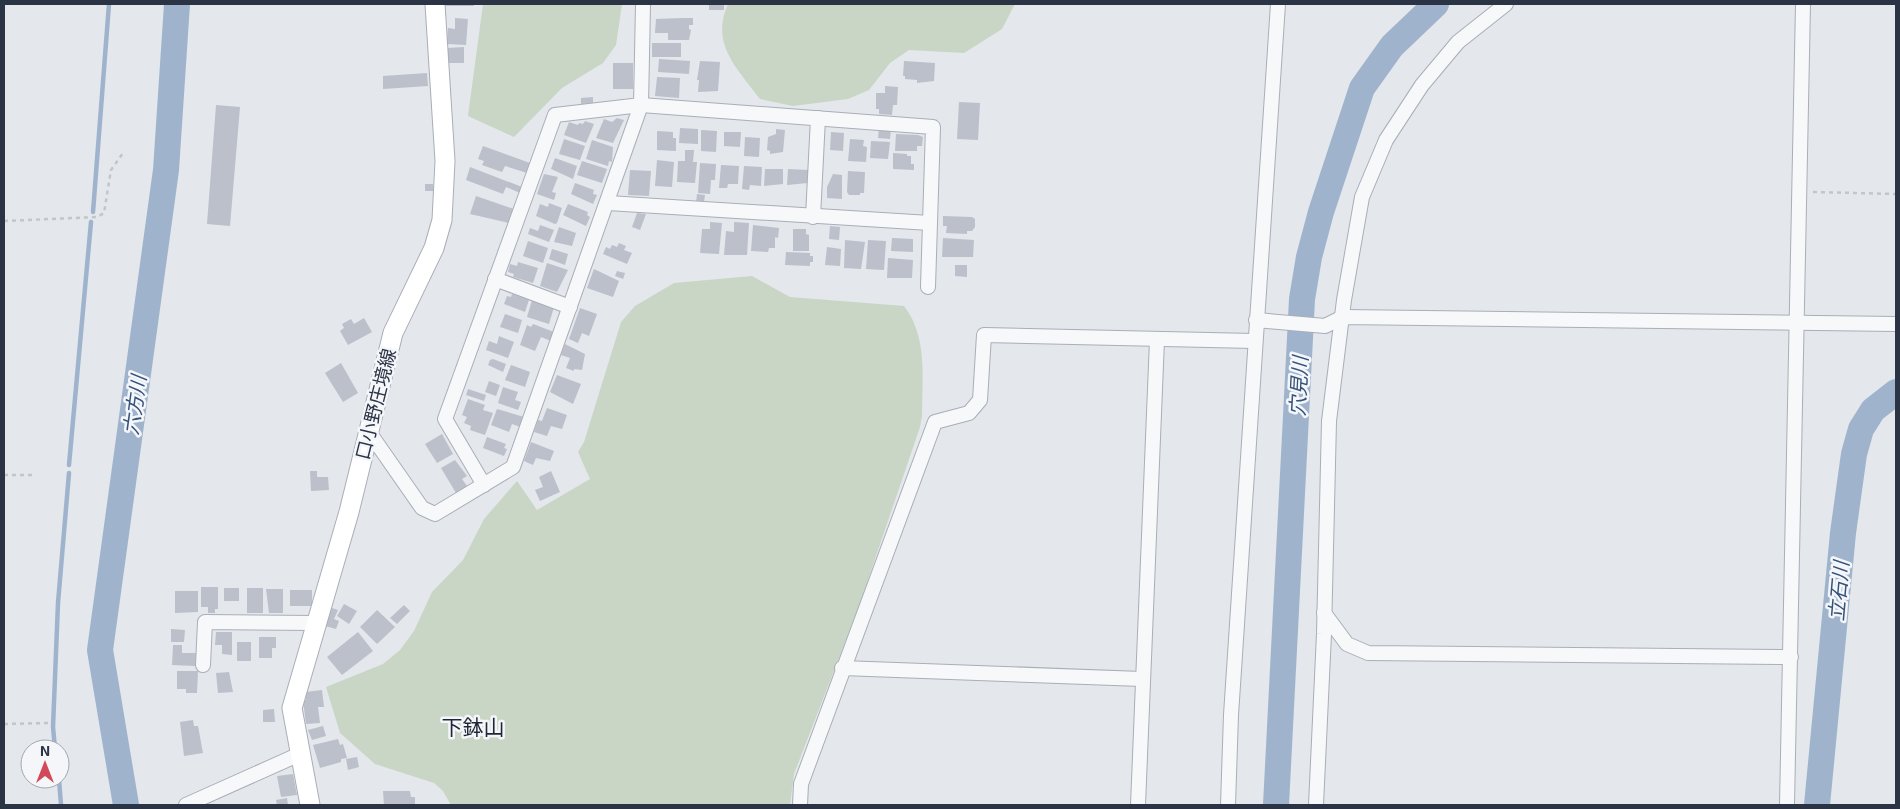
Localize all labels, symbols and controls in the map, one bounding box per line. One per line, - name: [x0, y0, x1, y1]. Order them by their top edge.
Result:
- street label: 口小野庄境線: [350, 346, 400, 462]
- water label: 穴見川: [1284, 353, 1312, 417]
- water label: 六方川: [118, 372, 150, 436]
- water label: 立石川: [1823, 558, 1853, 622]
- district label: 下鉢山: [442, 714, 505, 739]
- north arrow: [20, 739, 70, 789]
- text: N: [40, 742, 50, 759]

